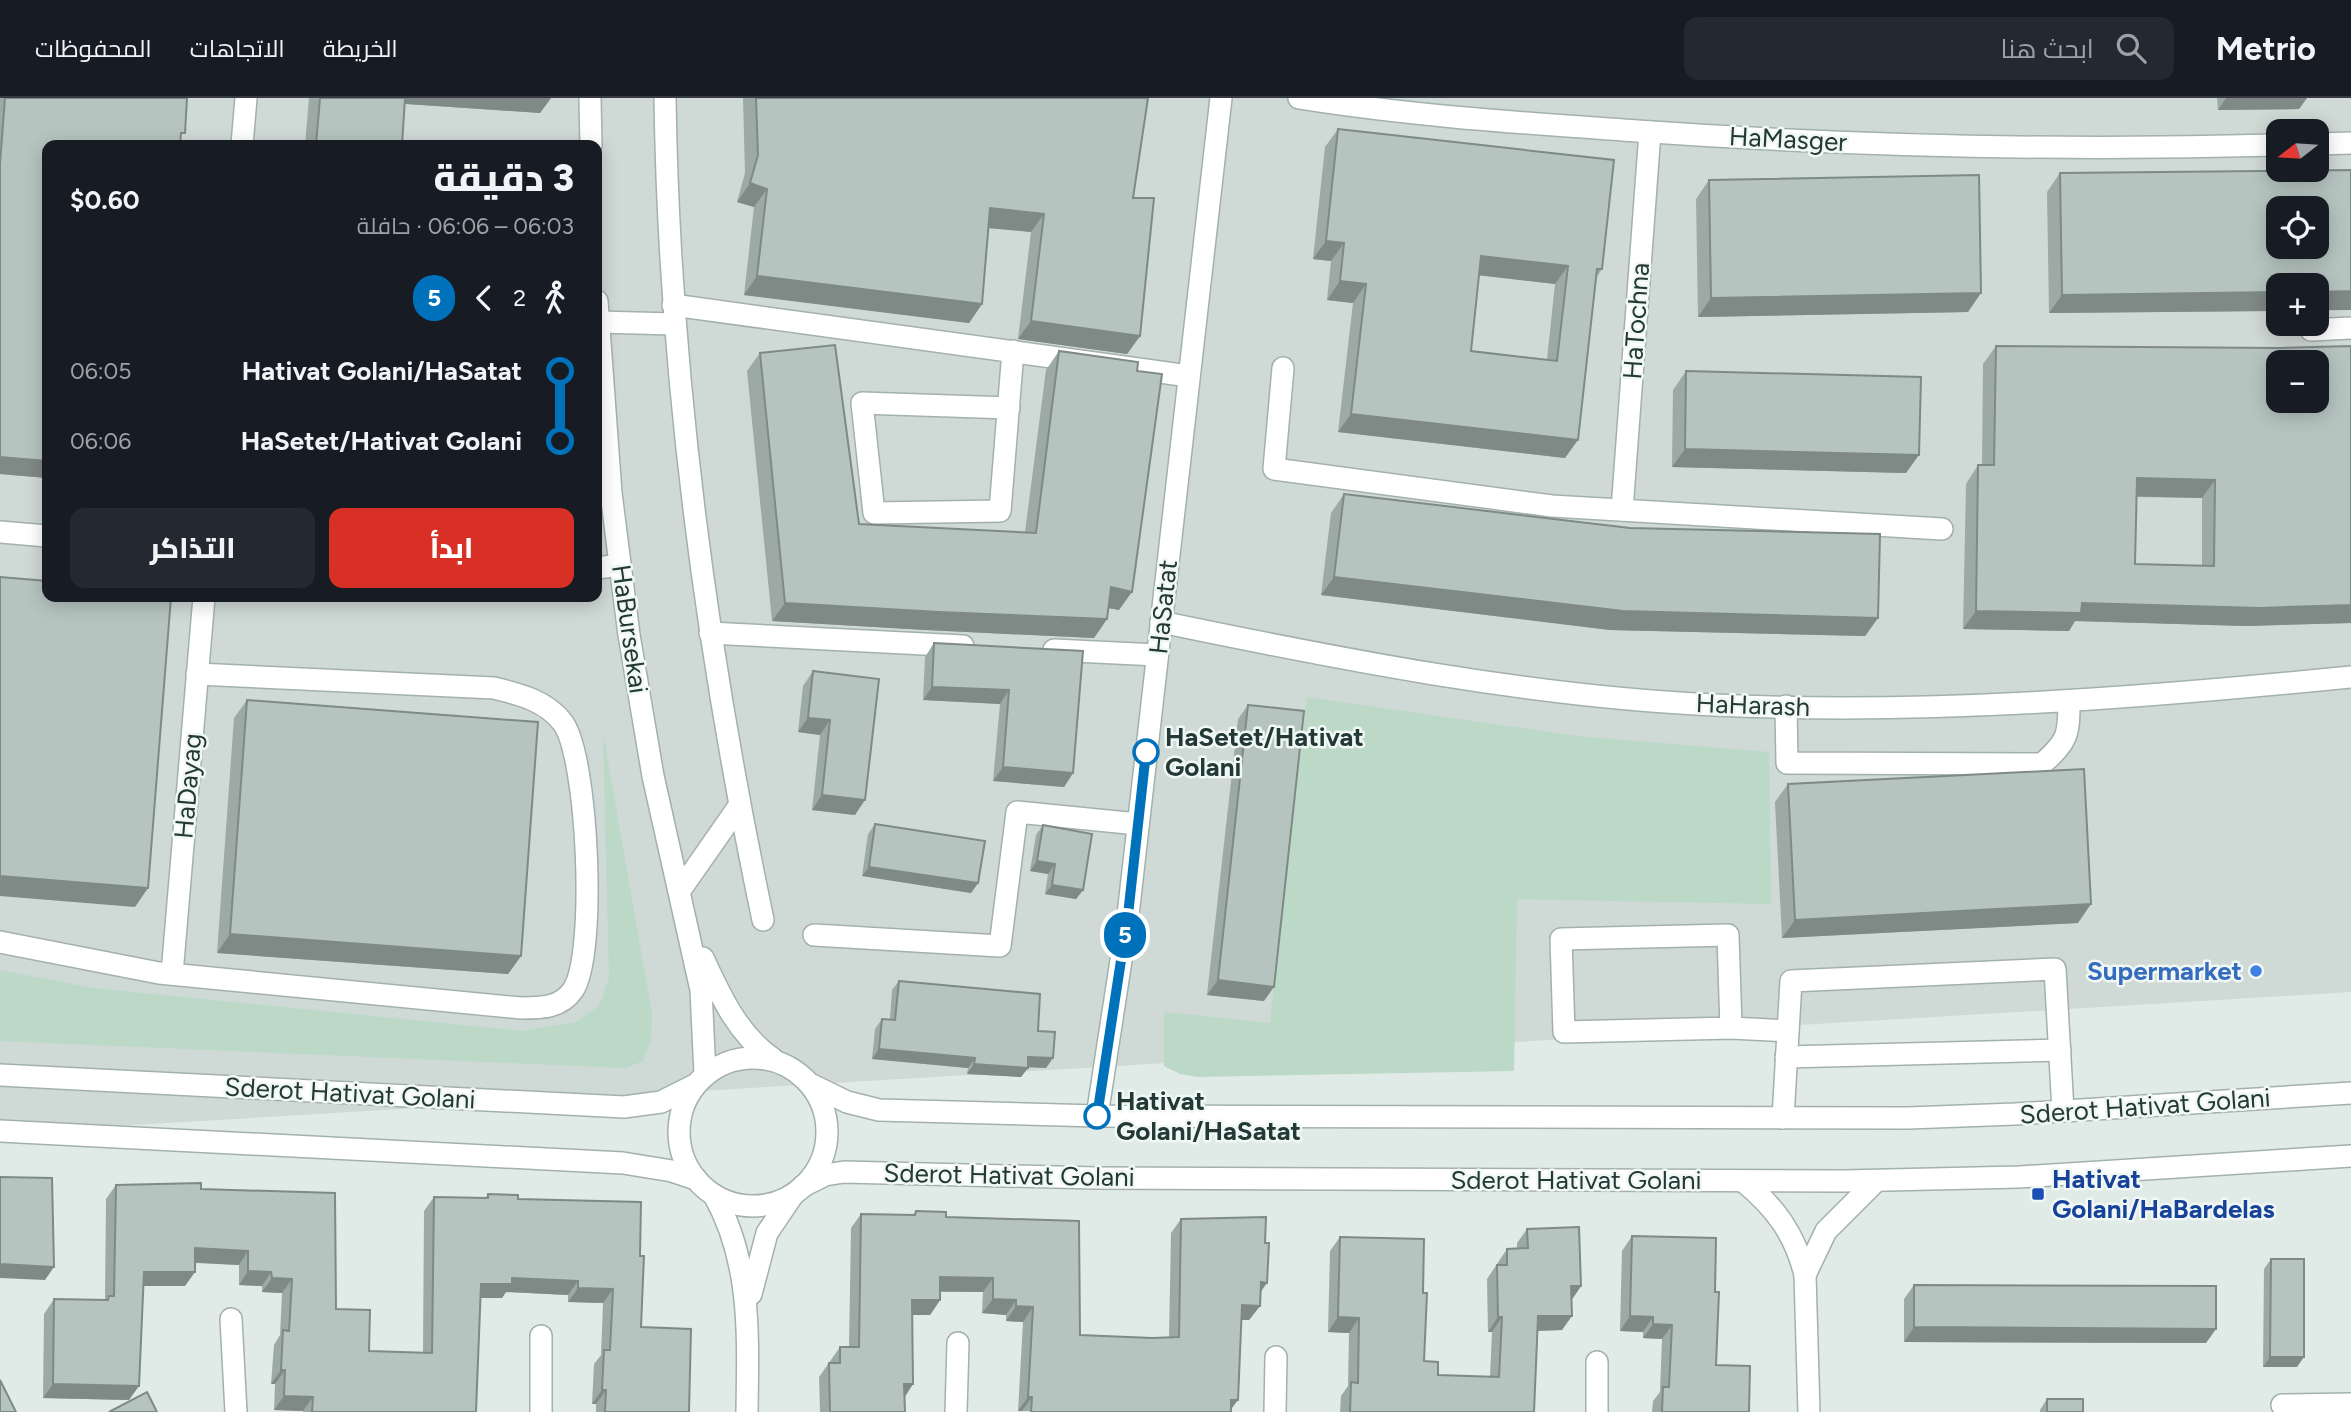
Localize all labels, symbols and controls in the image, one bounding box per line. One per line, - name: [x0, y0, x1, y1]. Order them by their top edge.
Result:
- search box: [1684, 17, 2174, 80]
- icon: search: [2112, 29, 2150, 67]
- text: Metrio: [2216, 29, 2316, 68]
- text: ابحث هنا: [2001, 33, 2094, 65]
- text: المحفوظات: [35, 34, 152, 63]
- text: الاتجاهات: [190, 34, 285, 63]
- text: الخريطة: [323, 34, 398, 63]
- north arrow: [2266, 119, 2329, 182]
- map controls: [2266, 119, 2329, 413]
- street label: HaMasger: [1728, 120, 1848, 158]
- text: 3 دقيقة: [433, 155, 574, 201]
- text: $0.60: [70, 184, 140, 216]
- button: locate: [2266, 196, 2329, 259]
- text: 06:03 – 06:06 · حافلة: [357, 212, 574, 240]
- street label: HaTochna: [1616, 262, 1656, 380]
- button: +: [2266, 273, 2329, 336]
- icon: back: [465, 279, 503, 317]
- icon: walk: [536, 279, 574, 317]
- text: 5: [427, 283, 441, 312]
- text: 2: [513, 284, 526, 312]
- button: −: [2266, 350, 2329, 413]
- text: Hativat Golani/HaSatat: [242, 355, 522, 387]
- text: 06:05: [70, 357, 132, 385]
- text: HaSetet/Hativat Golani: [241, 425, 522, 457]
- text: 06:06: [70, 427, 131, 455]
- button: التذاكر: [70, 508, 315, 588]
- button: ابدأ: [329, 508, 574, 588]
- street label: HaSatat: [1142, 558, 1184, 656]
- street label: HaBursekai: [605, 562, 655, 696]
- street label: HaHarash: [1695, 687, 1811, 723]
- place label: HaSetet/Hativat Golani: [1165, 721, 1364, 783]
- street label: HaDayag: [167, 732, 209, 840]
- marker: HaSetet/Hativat Golani: [1133, 739, 1159, 765]
- line badge: 5: [1102, 912, 1148, 958]
- text: 5: [1118, 920, 1132, 949]
- place label: Supermarket: [2087, 955, 2242, 987]
- marker: Supermarket: [2248, 963, 2264, 979]
- street label: Sderot Hativat Golani: [224, 1070, 476, 1116]
- street label: Sderot Hativat Golani: [2019, 1081, 2271, 1131]
- place label: Hativat Golani/HaSatat: [1116, 1085, 1301, 1147]
- marker: Hativat Golani/HaSatat: [1084, 1103, 1110, 1129]
- street label: Sderot Hativat Golani: [883, 1157, 1135, 1193]
- place label: Hativat Golani/HaBardelas: [2052, 1163, 2275, 1225]
- street label: Sderot Hativat Golani: [1450, 1164, 1702, 1196]
- marker: Hativat Golani/HaBardelas: [2030, 1186, 2046, 1202]

